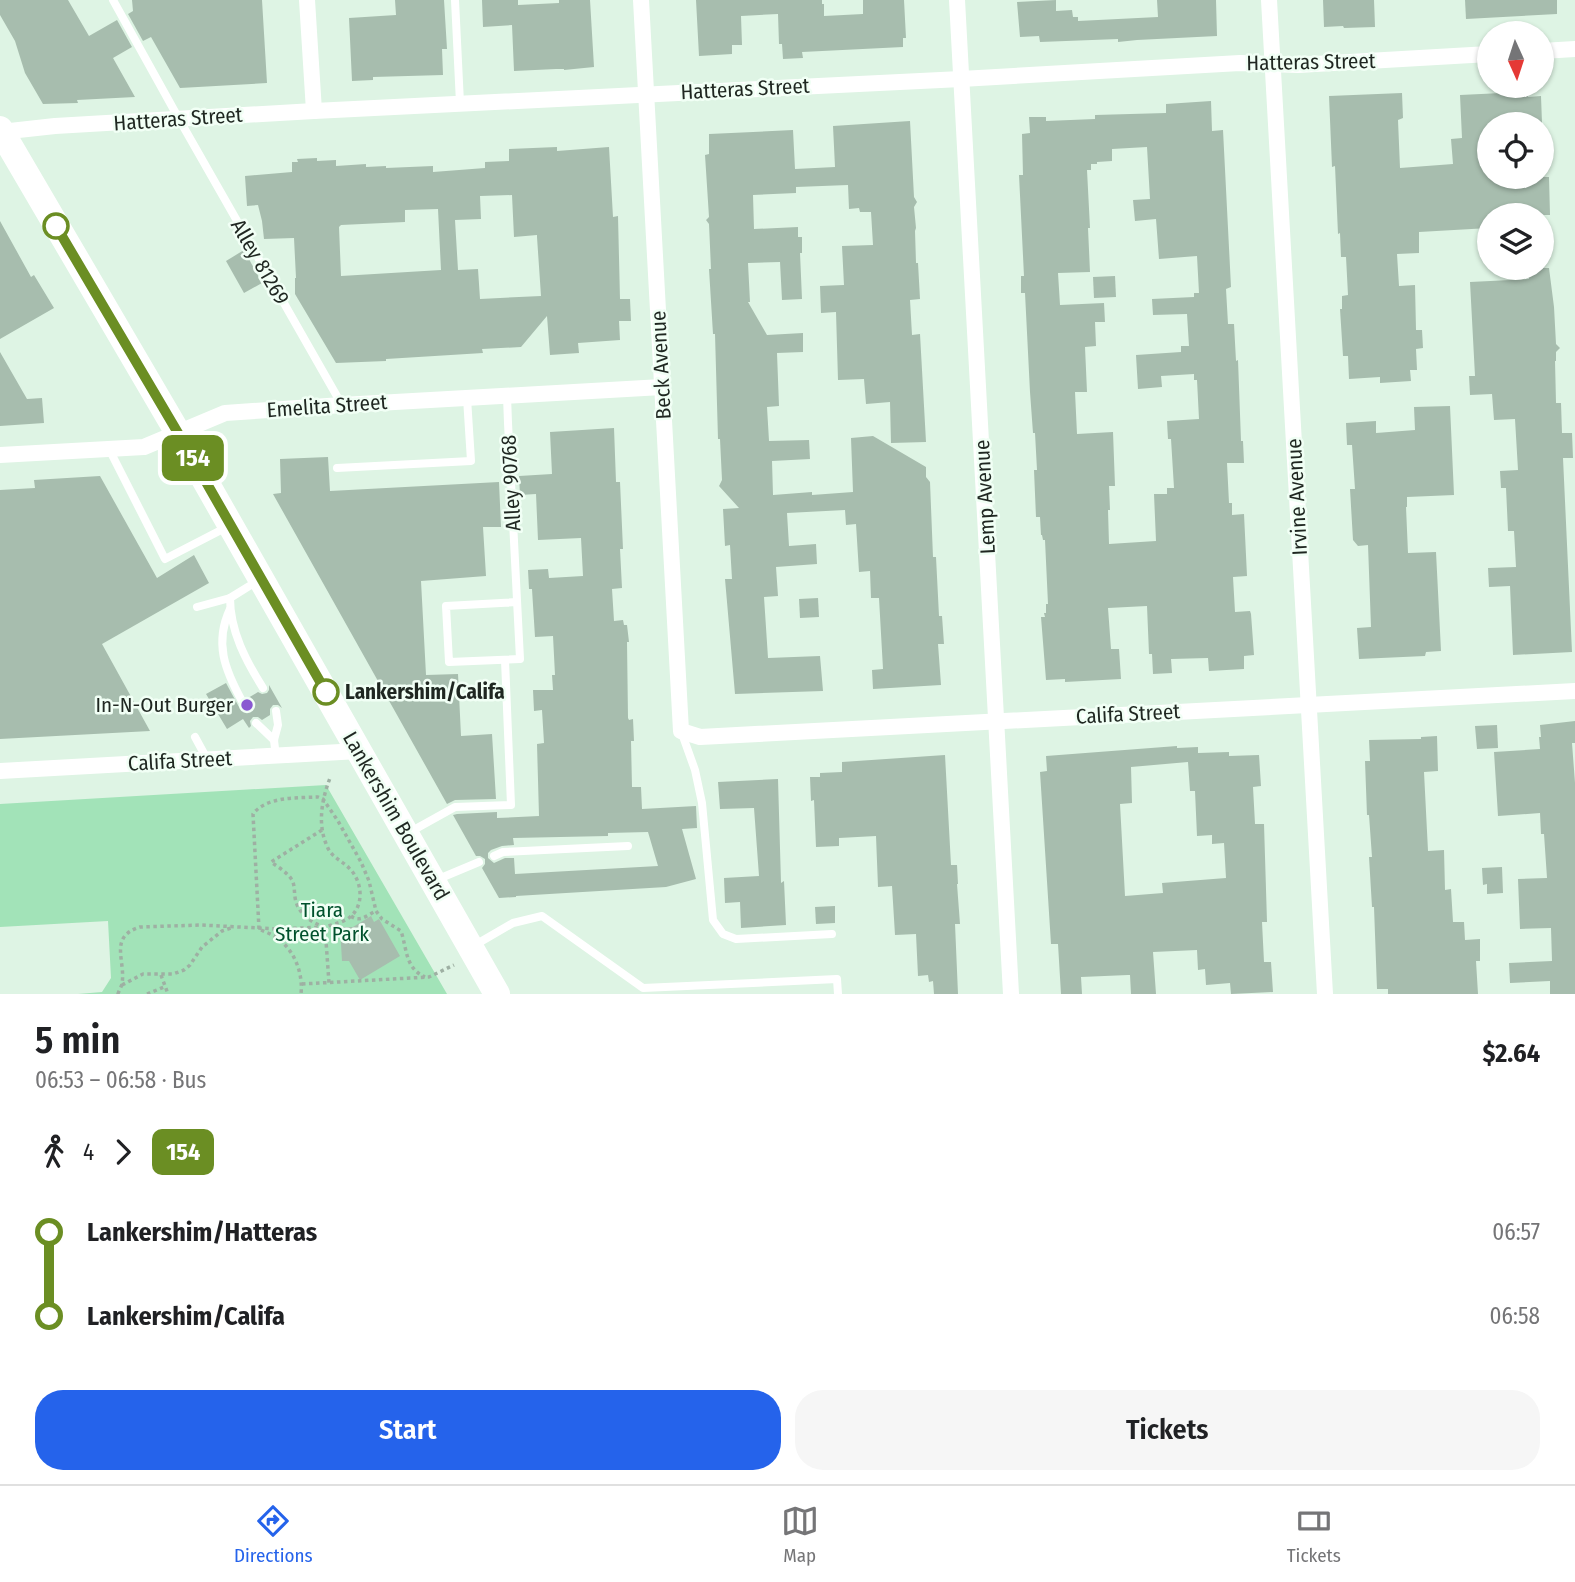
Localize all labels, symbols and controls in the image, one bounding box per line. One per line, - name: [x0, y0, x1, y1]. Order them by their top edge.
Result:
- north arrow: [1477, 21, 1554, 98]
- map controls: [1477, 21, 1554, 280]
- street label: Hatteras Street: [1246, 48, 1376, 76]
- street label: Hatteras Street: [680, 73, 810, 105]
- street label: Hatteras Street: [113, 102, 243, 136]
- button: locate: [1477, 112, 1554, 189]
- button: layers: [1477, 203, 1554, 280]
- unlabelled marker: [43, 213, 69, 239]
- street label: Alley 81269: [225, 215, 295, 309]
- street label: Beck Avenue: [645, 310, 677, 420]
- street label: Emelita Street: [266, 389, 388, 423]
- street label: Alley 90768: [495, 434, 527, 532]
- line badge: 154: [153, 435, 233, 481]
- street label: Irvine Avenue: [1281, 438, 1313, 556]
- street label: Lemp Avenue: [969, 439, 1001, 555]
- text: 154: [176, 444, 210, 472]
- marker: Lankershim/Califa: [313, 679, 339, 705]
- place label: Lankershim/Califa: [345, 679, 505, 705]
- place label: In-N-Out Burger: [95, 692, 234, 718]
- marker: In-N-Out Burger: [239, 697, 255, 713]
- street label: Califa Street: [1075, 698, 1181, 730]
- street label: Lankershim Boulevard: [337, 727, 455, 905]
- street label: Califa Street: [127, 745, 233, 777]
- park label: Tiara Street Park: [275, 897, 369, 947]
- text: 5 min: [35, 1017, 120, 1063]
- text: $2.64: [1483, 1038, 1540, 1069]
- text: 06:53 – 06:58 · Bus: [35, 1066, 206, 1094]
- icon: walk: [35, 1133, 73, 1171]
- icon: forward: [104, 1133, 142, 1171]
- text: 4: [83, 1138, 94, 1166]
- text: 154: [166, 1138, 200, 1166]
- text: Lankershim/Hatteras: [87, 1217, 317, 1248]
- text: 06:57: [1492, 1218, 1540, 1246]
- text: Lankershim/Califa: [87, 1301, 285, 1332]
- text: 06:58: [1490, 1302, 1540, 1330]
- button: Start: [35, 1390, 781, 1470]
- button: Tickets: [795, 1390, 1540, 1470]
- tab: Directions: [234, 1502, 313, 1567]
- tab: Map: [781, 1502, 819, 1567]
- tab: Tickets: [1287, 1502, 1341, 1567]

